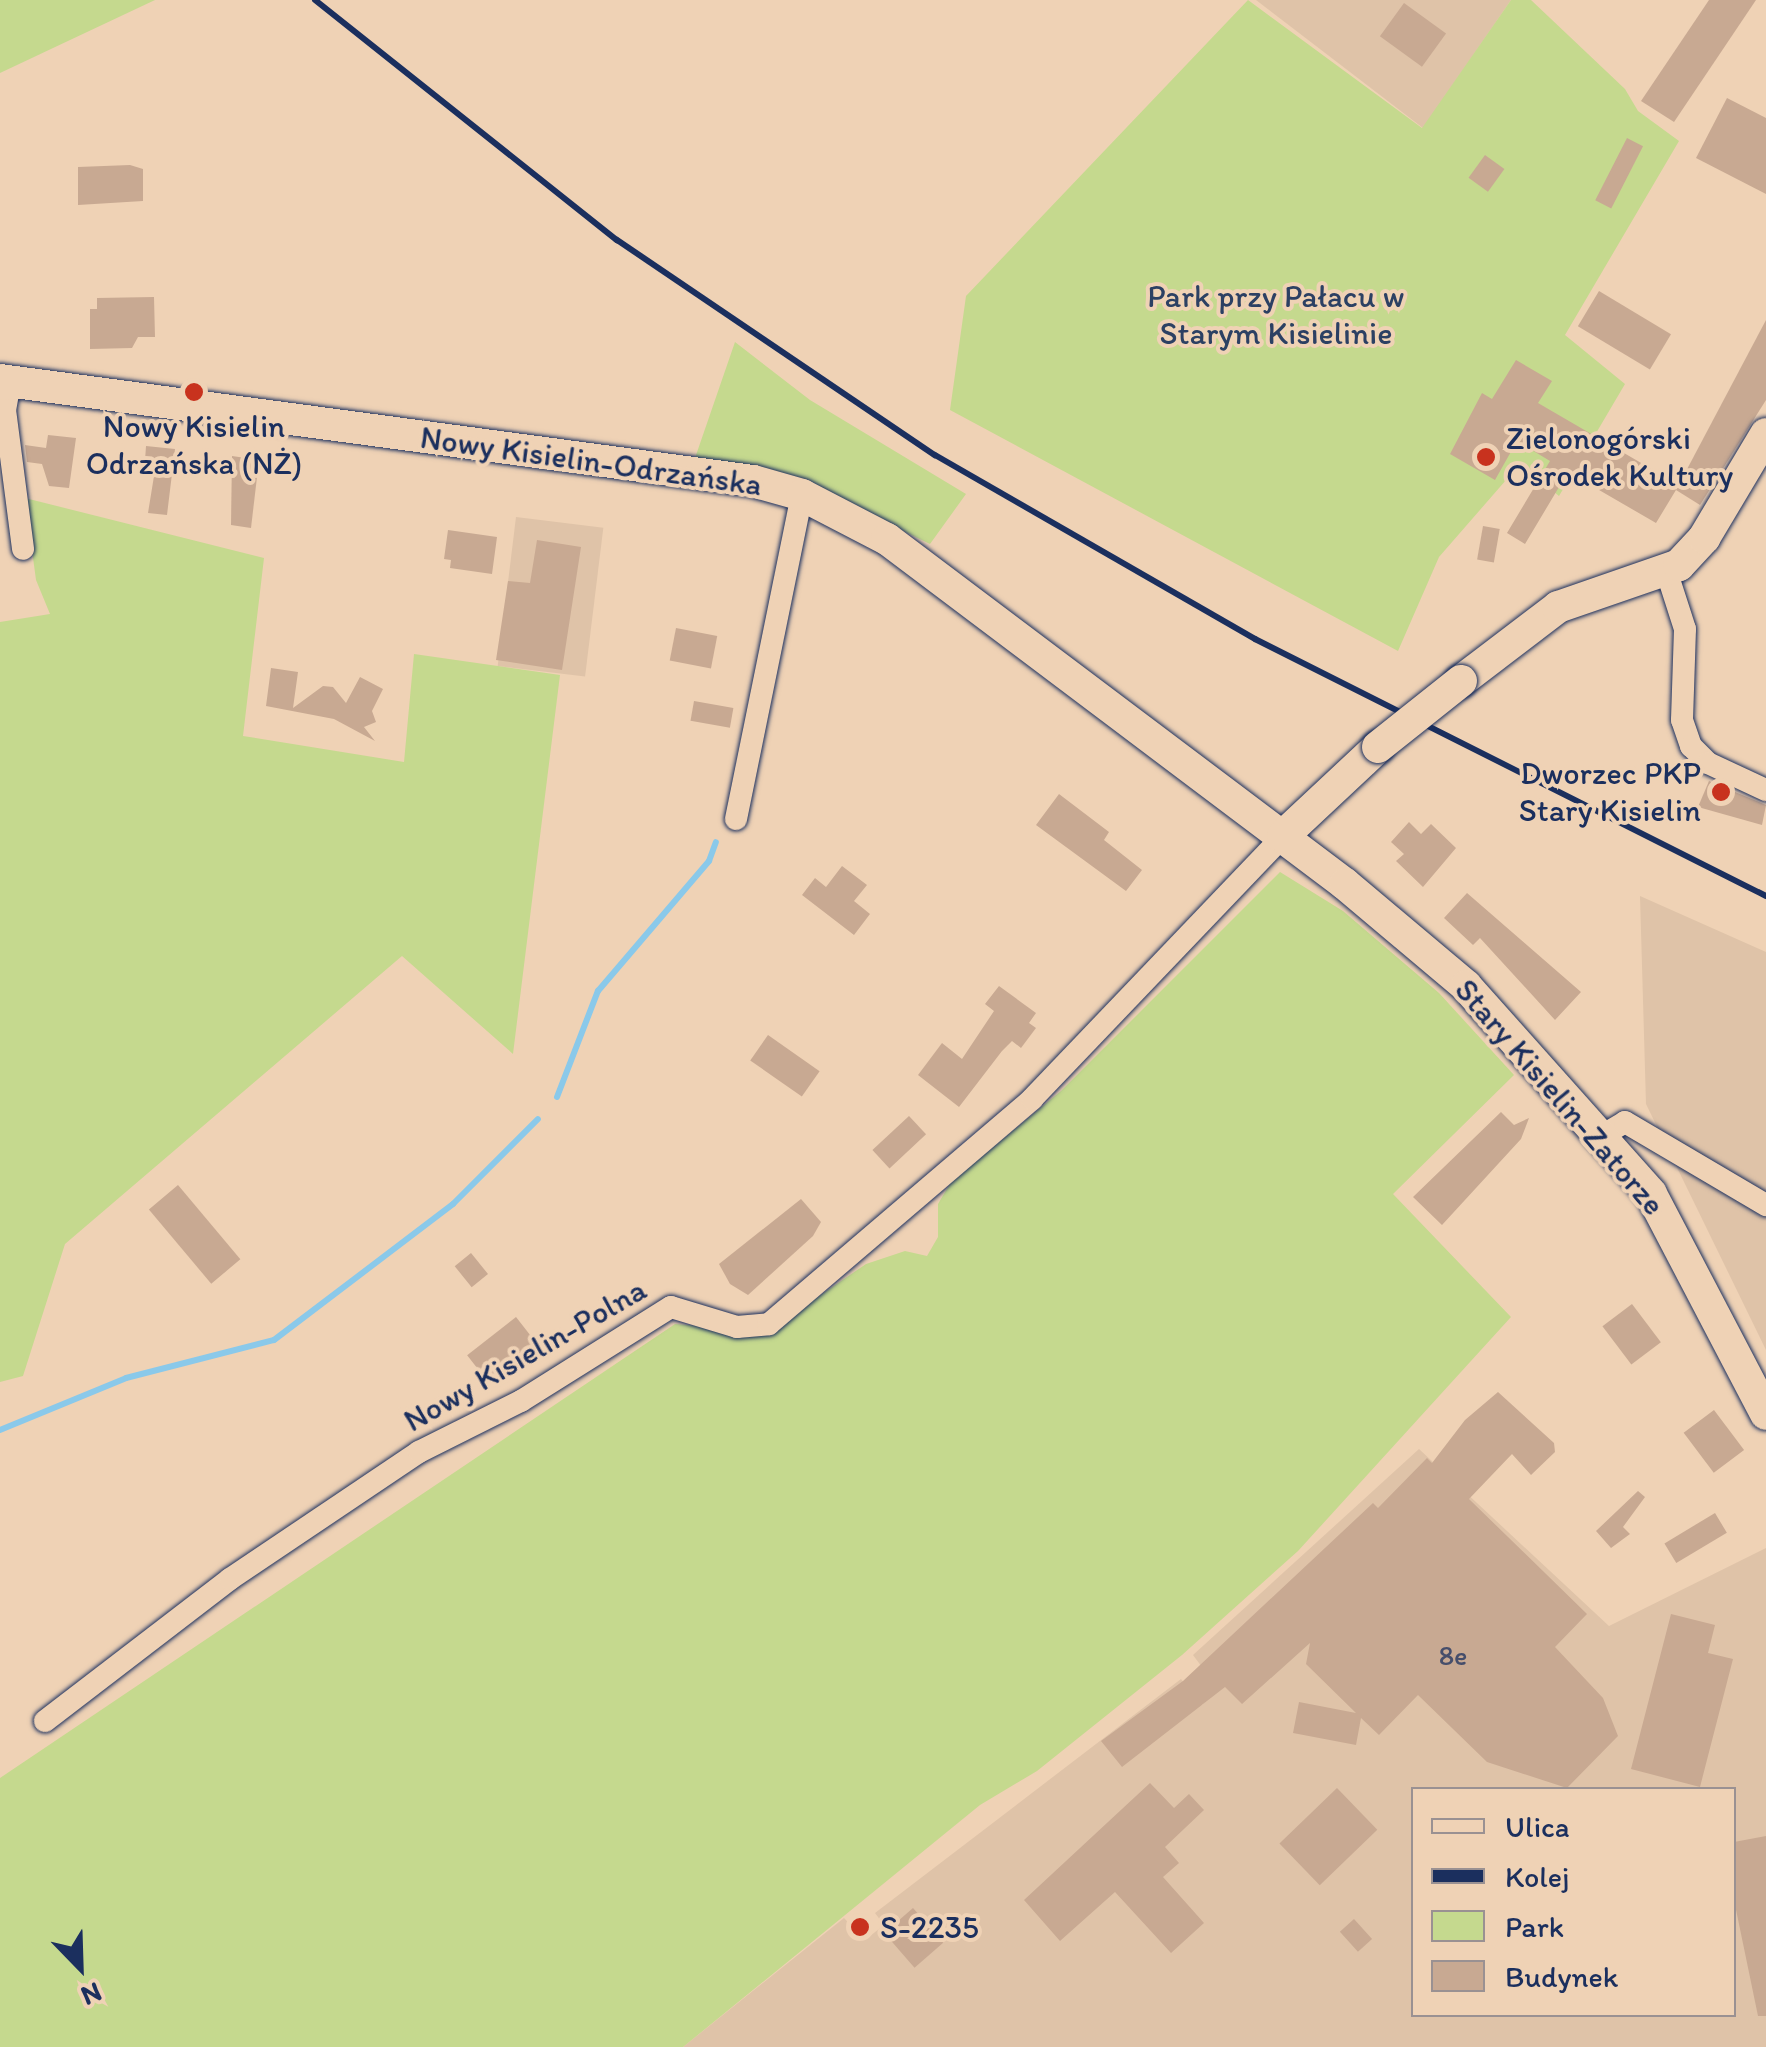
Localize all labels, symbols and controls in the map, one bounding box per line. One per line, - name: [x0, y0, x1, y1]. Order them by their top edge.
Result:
- park label: Park przy Pałacu w Starym Kisielinie: [1148, 278, 1404, 353]
- marker: Nowy Kisielin Odrzańska (NŻ): [183, 381, 205, 403]
- place label: Nowy Kisielin Odrzańska (NŻ): [86, 408, 302, 483]
- street label: Nowy Kisielin-Odrzańska: [417, 418, 765, 504]
- place label: Zielonogórski Ośrodek Kultury: [1506, 420, 1732, 495]
- marker: Zielonogórski Ośrodek Kultury: [1475, 446, 1497, 468]
- place label: Dworzec PKP Stary Kisielin: [1518, 755, 1701, 830]
- marker: Dworzec PKP Stary Kisielin: [1710, 781, 1732, 803]
- street label: Stary Kisielin-Zatorze: [1447, 971, 1673, 1223]
- street label: Nowy Kisielin-Polna: [397, 1270, 653, 1440]
- house number: 8e: [1439, 1638, 1467, 1672]
- legend: [1411, 1787, 1736, 2017]
- text: Ulica: [1505, 1808, 1569, 1845]
- text: Kolej: [1505, 1858, 1570, 1895]
- place label: S-2235: [880, 1908, 979, 1946]
- text: Park: [1505, 1908, 1564, 1945]
- marker: S-2235: [849, 1916, 871, 1938]
- north arrow: [30, 1917, 130, 2017]
- text: Budynek: [1505, 1958, 1618, 1995]
- text: N: [76, 1975, 107, 2014]

